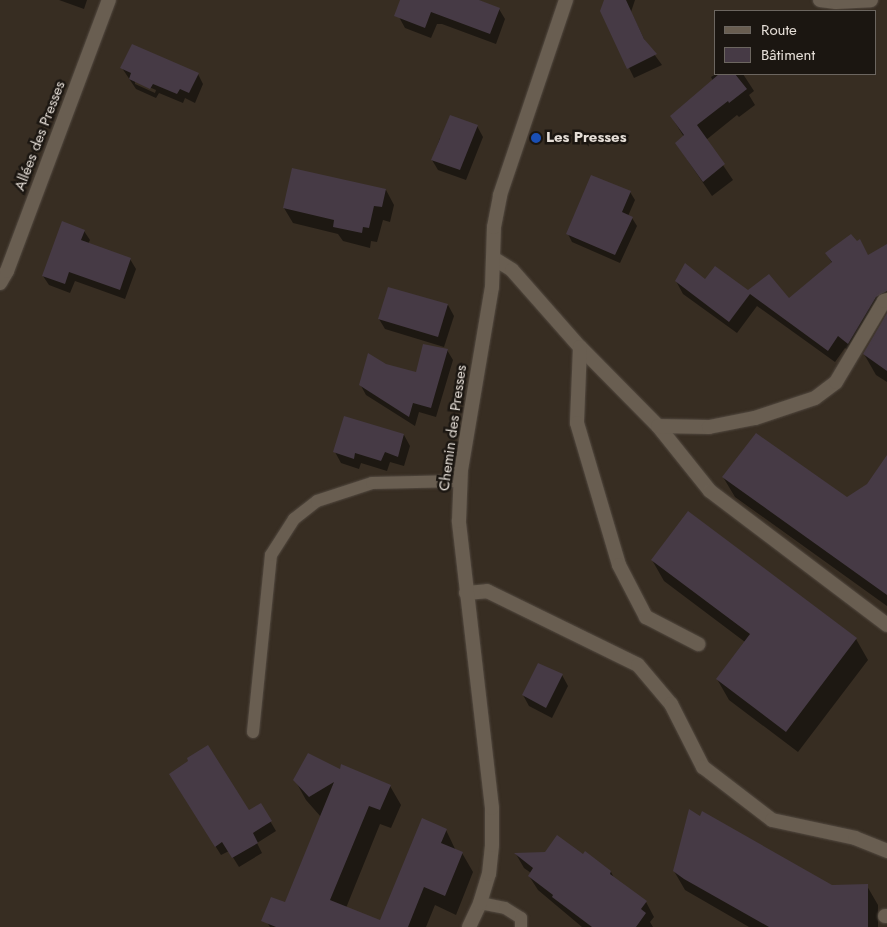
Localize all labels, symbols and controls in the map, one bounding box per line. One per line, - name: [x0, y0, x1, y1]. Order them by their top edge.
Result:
- legend: [714, 10, 877, 75]
- text: Route: [761, 19, 797, 41]
- text: Bâtiment: [761, 44, 815, 66]
- street label: Allées des Presses: [11, 79, 69, 193]
- place label: Les Presses: [546, 129, 627, 147]
- marker: Les Presses: [530, 132, 542, 144]
- street label: Chemin des Presses: [435, 364, 471, 492]

